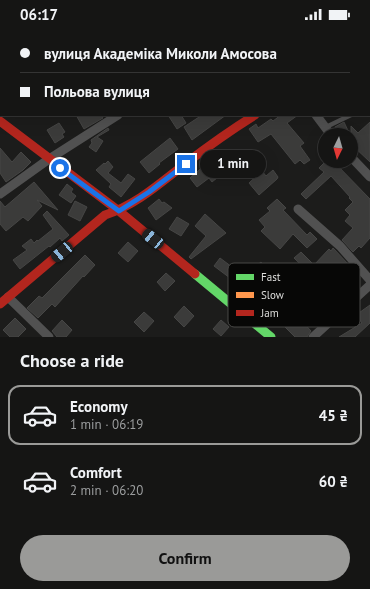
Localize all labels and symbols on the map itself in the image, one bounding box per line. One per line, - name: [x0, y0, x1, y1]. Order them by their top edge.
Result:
- north arrow: [318, 128, 358, 168]
- callout: 1 min: [200, 150, 266, 178]
- route end: [177, 155, 195, 173]
- route start: [51, 159, 69, 177]
- car: [140, 227, 166, 251]
- car: [49, 240, 75, 264]
- legend: [228, 263, 360, 327]
- text: Fast: [261, 270, 281, 284]
- text: Slow: [261, 288, 284, 302]
- text: Jam: [260, 306, 279, 320]

